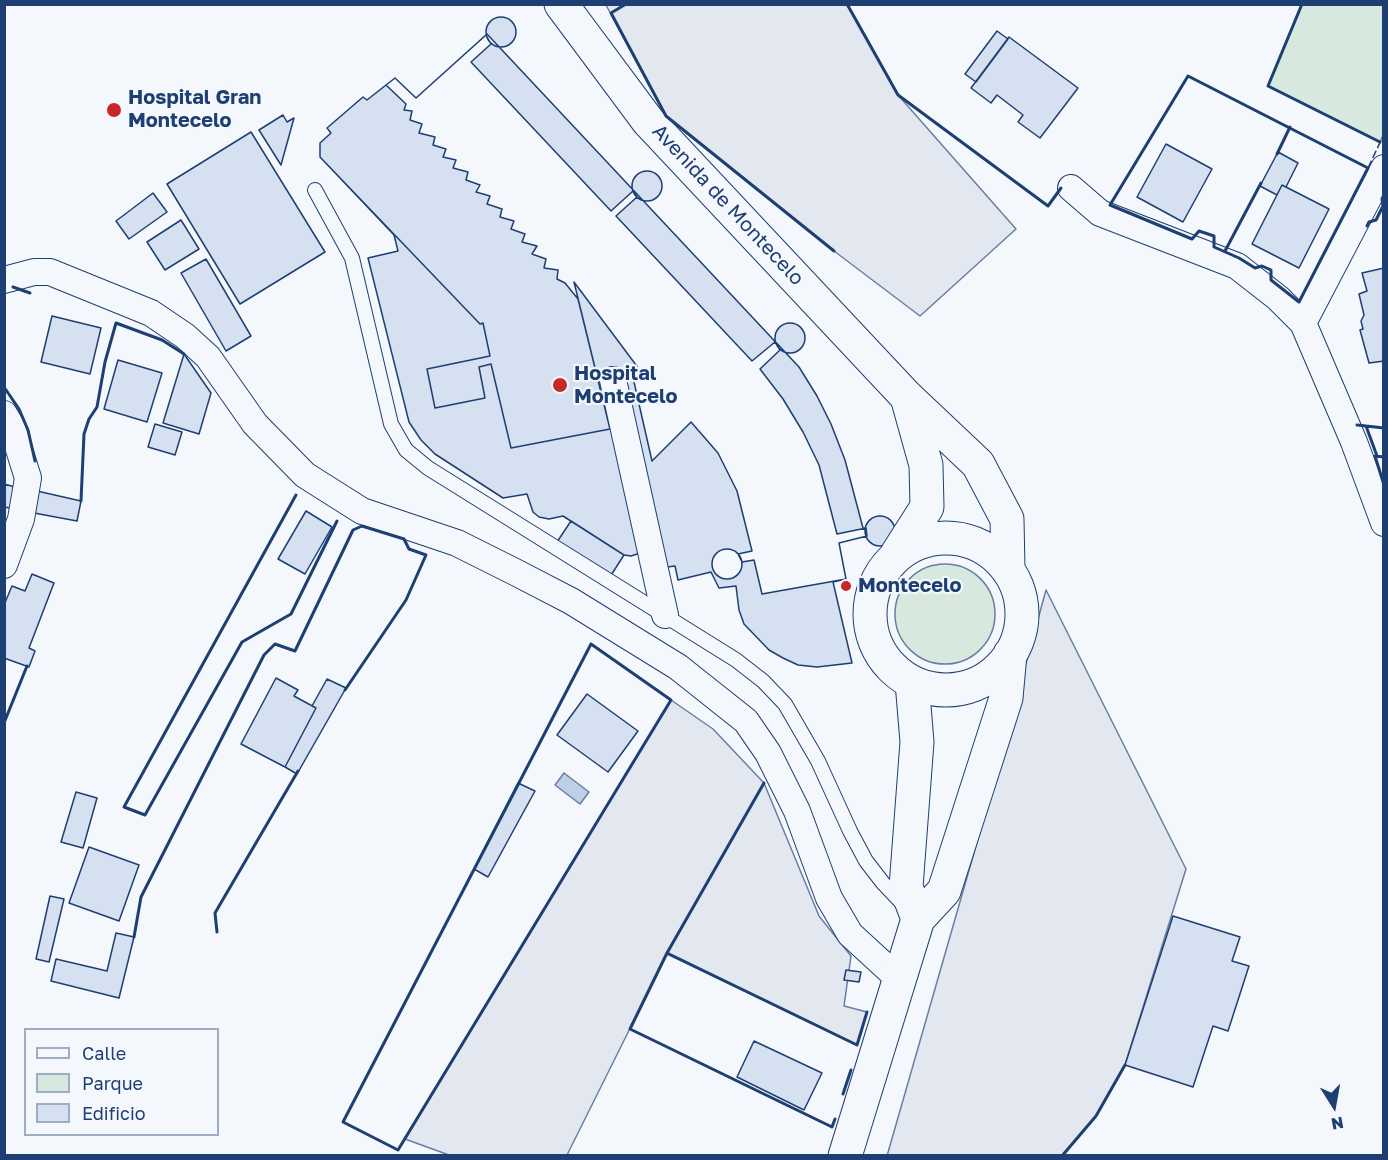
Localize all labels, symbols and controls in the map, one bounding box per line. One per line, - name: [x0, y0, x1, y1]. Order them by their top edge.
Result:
- place label: Hospital Gran Montecelo: [128, 86, 261, 133]
- marker: Hospital Gran Montecelo: [105, 101, 123, 119]
- street label: Avenida de Montecelo: [647, 120, 809, 290]
- place label: Hospital Montecelo: [574, 362, 678, 409]
- marker: Hospital Montecelo: [551, 376, 569, 394]
- place label: Montecelo: [858, 574, 962, 598]
- marker: Montecelo: [839, 579, 853, 593]
- legend: [24, 1028, 219, 1136]
- text: Calle: [82, 1042, 126, 1064]
- text: Parque: [82, 1072, 143, 1094]
- north arrow: [1304, 1076, 1364, 1136]
- text: Edificio: [82, 1102, 146, 1124]
- text: N: [1330, 1113, 1345, 1135]

